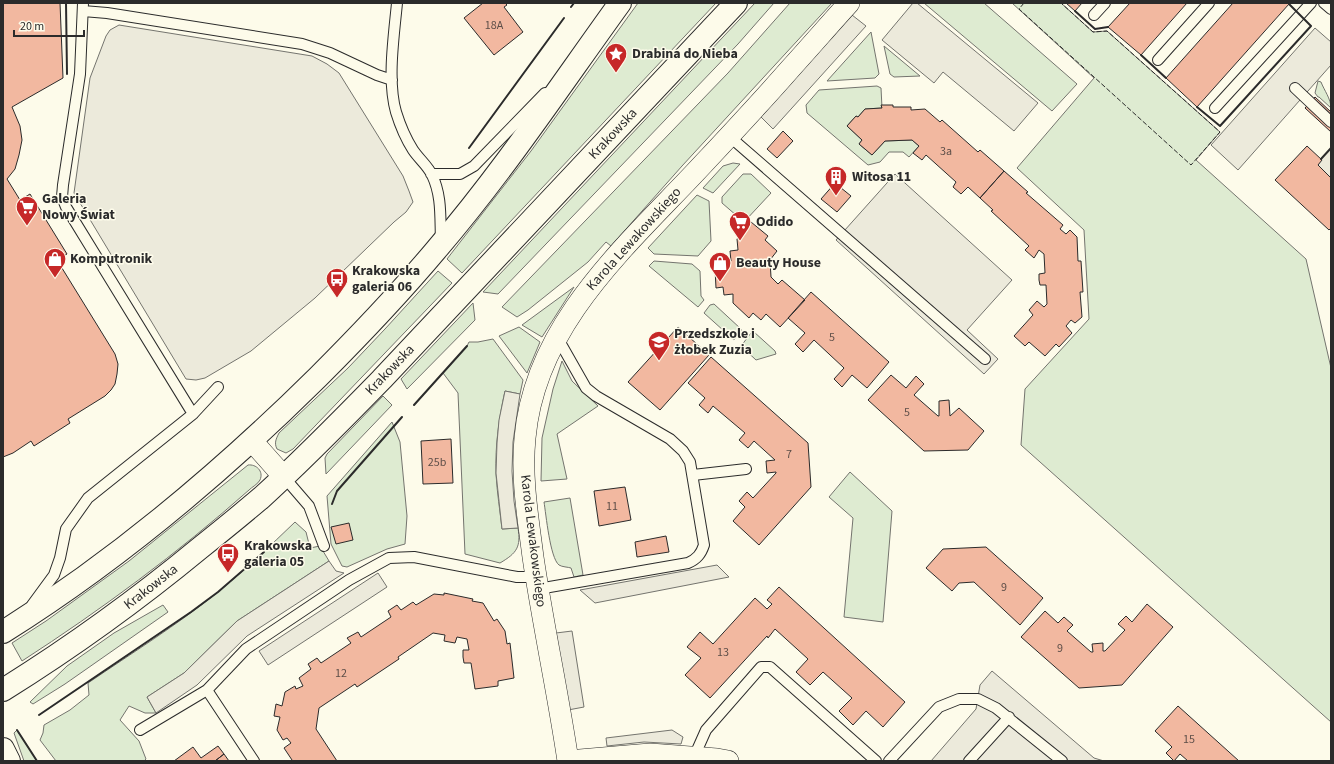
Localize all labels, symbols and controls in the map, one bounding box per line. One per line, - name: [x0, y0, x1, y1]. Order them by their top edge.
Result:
- scale bar: [14, 12, 84, 38]
- house number: 18A: [485, 17, 504, 34]
- text: 20 m: [20, 18, 44, 35]
- place icon: Drabina do Nieba: [603, 41, 629, 74]
- place label: Drabina do Nieba: [632, 44, 738, 64]
- street label: Krakowska: [584, 104, 642, 164]
- house number: 3a: [940, 143, 952, 160]
- building icon: Witosa 11: [823, 164, 849, 197]
- place label: Witosa 11: [852, 167, 911, 187]
- street label: Karola Lewakowskiego: [582, 183, 686, 295]
- place label: Galeria Nowy Świat: [42, 189, 116, 225]
- supermarket icon: Galeria Nowy Świat: [14, 194, 40, 227]
- supermarket icon: Odido: [727, 209, 753, 242]
- place label: Odido: [756, 212, 793, 232]
- shop icon: Komputronik: [42, 246, 68, 279]
- place label: Komputronik: [70, 249, 153, 269]
- shop icon: Beauty House: [707, 250, 733, 283]
- place label: Beauty House: [736, 253, 821, 273]
- place label: Krakowska galeria 06: [352, 261, 420, 297]
- bus stop icon: Krakowska galeria 06: [324, 266, 350, 299]
- place label: Przedszkole i żłobek Zuzia: [674, 324, 755, 360]
- school or university icon: Przedszkole i żłobek Zuzia: [646, 329, 672, 362]
- house number: 5: [829, 329, 835, 346]
- street label: Krakowska: [361, 340, 419, 400]
- house number: 5: [904, 404, 910, 421]
- house number: 7: [786, 446, 792, 463]
- house number: 25b: [428, 454, 447, 471]
- street label: Karola Lewakowskiego: [515, 474, 551, 608]
- house number: 11: [606, 498, 618, 515]
- place label: Krakowska galeria 05: [244, 536, 312, 572]
- bus stop icon: Krakowska galeria 05: [215, 541, 241, 574]
- street label: Krakowska: [120, 560, 182, 614]
- house number: 9: [1001, 579, 1007, 596]
- house number: 9: [1057, 640, 1063, 657]
- house number: 13: [717, 644, 729, 661]
- house number: 12: [335, 665, 347, 682]
- house number: 15: [1183, 731, 1195, 748]

